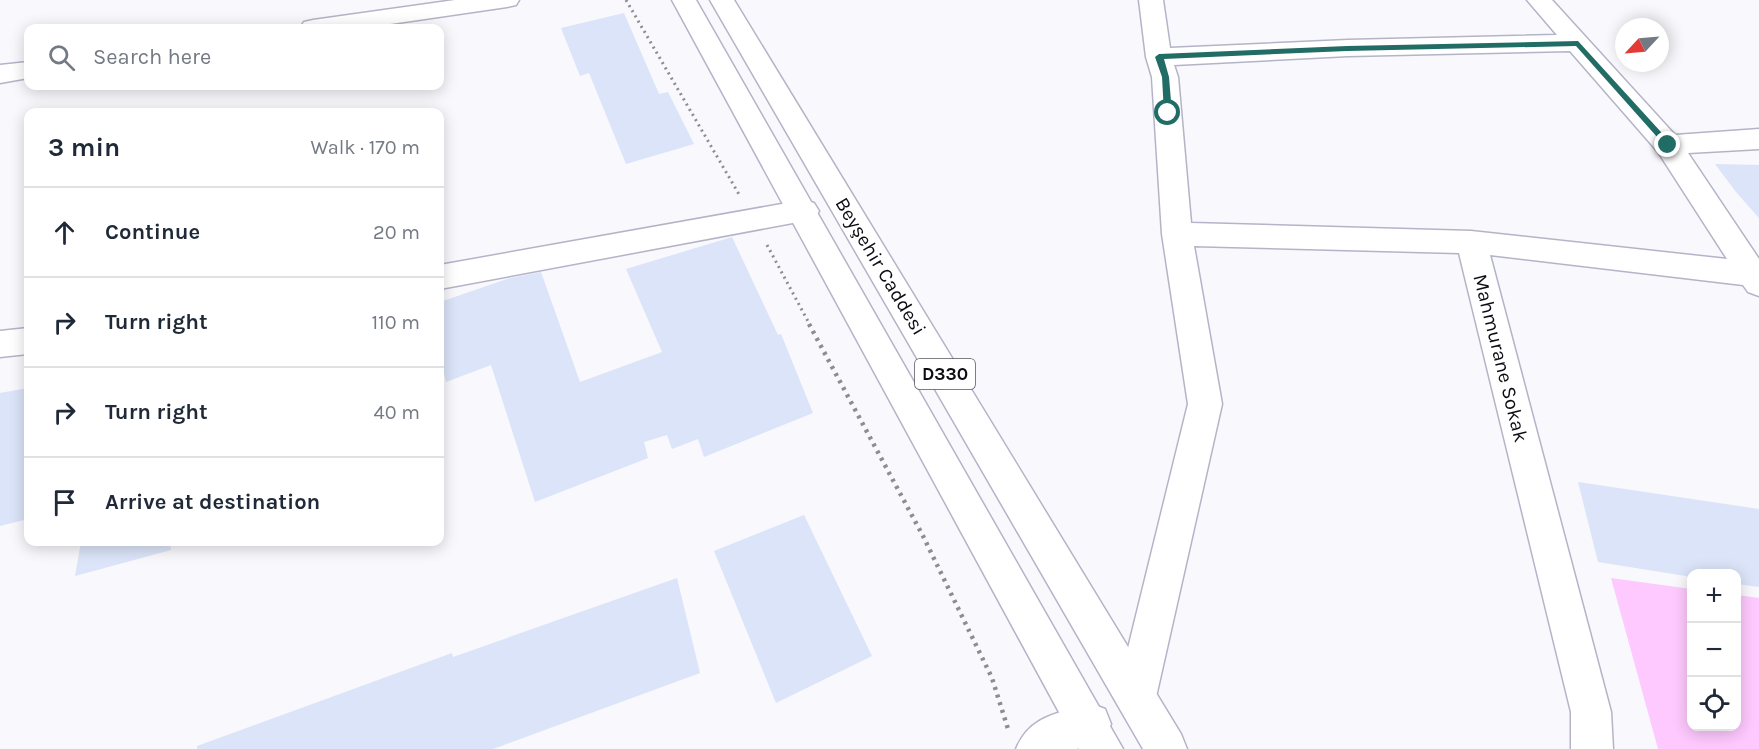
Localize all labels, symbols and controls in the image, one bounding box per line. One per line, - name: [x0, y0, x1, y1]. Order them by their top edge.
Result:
- north arrow: [1615, 18, 1669, 72]
- search box: [24, 24, 444, 90]
- icon: search: [45, 41, 78, 74]
- text: Search here: [93, 44, 211, 70]
- route start: [1154, 99, 1180, 125]
- route end: [1654, 131, 1680, 157]
- text: 3 min: [48, 132, 120, 163]
- text: Walk · 170 m: [310, 136, 420, 159]
- street label: Beyşehir Caddesi: [830, 193, 931, 339]
- icon: ahead: [48, 216, 81, 249]
- text: Continue: [105, 219, 200, 245]
- text: 20 m: [373, 221, 420, 244]
- street label: Mahmurane Sokak: [1468, 272, 1533, 445]
- icon: right: [48, 306, 81, 339]
- text: Turn right: [105, 309, 208, 335]
- text: 110 m: [371, 311, 420, 334]
- road number: D330: [915, 359, 975, 389]
- icon: right: [48, 396, 81, 429]
- text: Turn right: [105, 399, 208, 425]
- text: 40 m: [374, 401, 420, 424]
- icon: arrive: [48, 486, 81, 519]
- text: Arrive at destination: [105, 489, 320, 515]
- map controls: [1687, 569, 1741, 731]
- button: +: [1687, 569, 1741, 623]
- button: −: [1687, 623, 1741, 677]
- button: locate: [1687, 677, 1741, 731]

